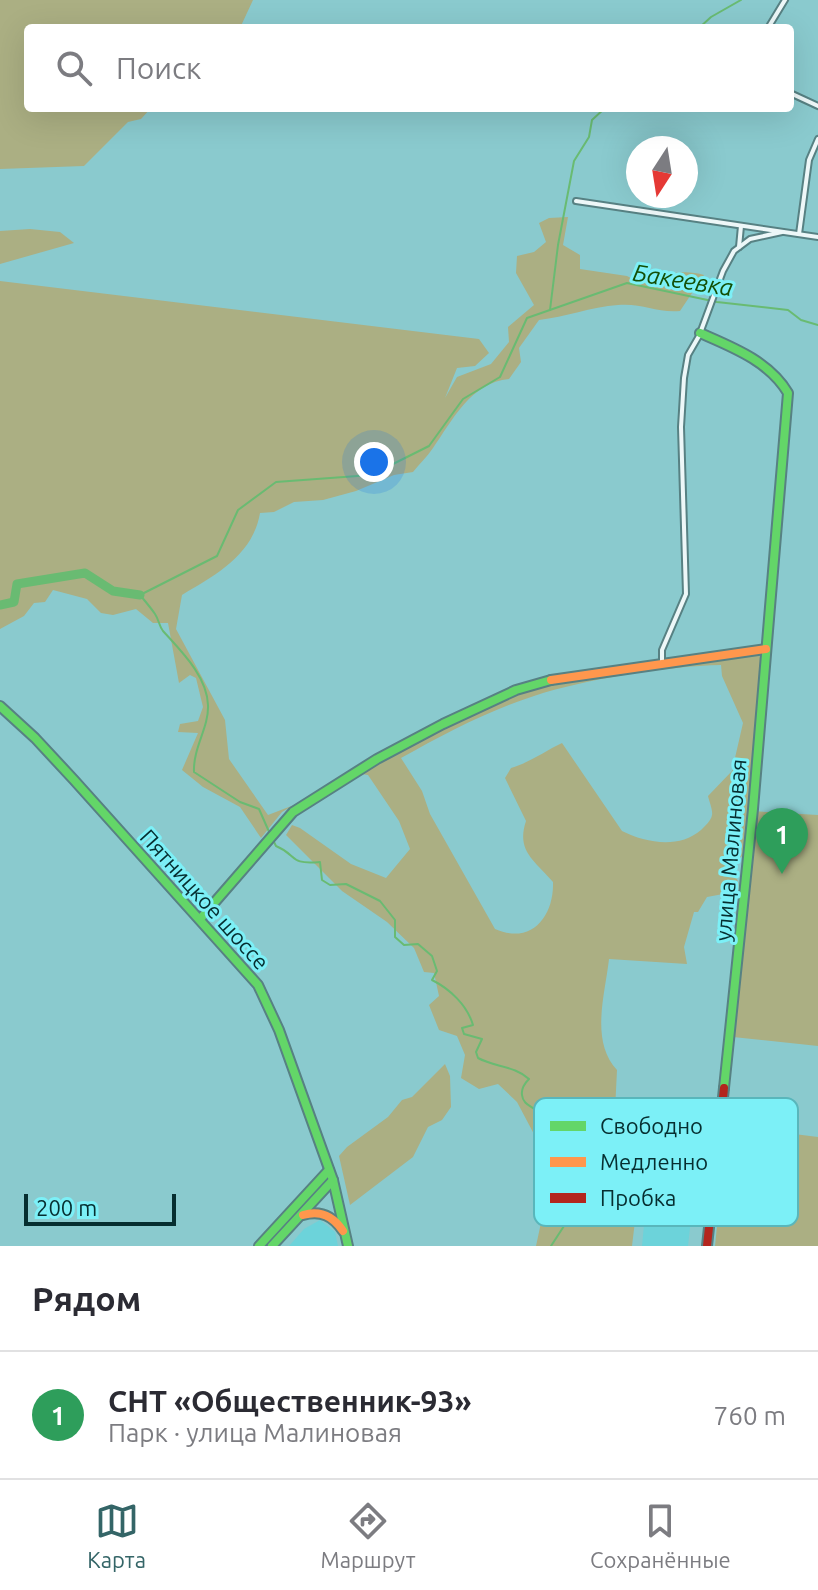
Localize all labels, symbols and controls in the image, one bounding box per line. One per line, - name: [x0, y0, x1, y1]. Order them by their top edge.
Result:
- search box: [24, 24, 794, 112]
- icon: search: [52, 46, 96, 90]
- text: Поиск: [116, 51, 201, 85]
- north arrow: [626, 136, 698, 208]
- water label: Бакеевка: [631, 259, 735, 301]
- your location: [354, 442, 394, 482]
- street label: улица Малиновая: [710, 758, 750, 942]
- pin: 1: [756, 808, 808, 874]
- street label: Пятницкое шоссе: [136, 824, 274, 974]
- legend: [534, 1098, 798, 1226]
- text: Свободно: [600, 1113, 703, 1138]
- text: Медленно: [600, 1149, 708, 1174]
- text: Пробка: [600, 1185, 676, 1210]
- scale bar: [24, 1190, 176, 1226]
- text: 200 m: [36, 1195, 97, 1220]
- text: Рядом: [32, 1279, 141, 1317]
- text: СНТ «Общественник-93»: [108, 1384, 471, 1418]
- text: 1: [51, 1401, 65, 1430]
- text: 760 m: [714, 1401, 786, 1430]
- text: Парк · улица Малиновая: [108, 1418, 402, 1447]
- tab: Карта: [87, 1499, 146, 1572]
- tab: Маршрут: [321, 1499, 415, 1572]
- tab: Сохранённые: [590, 1499, 731, 1572]

